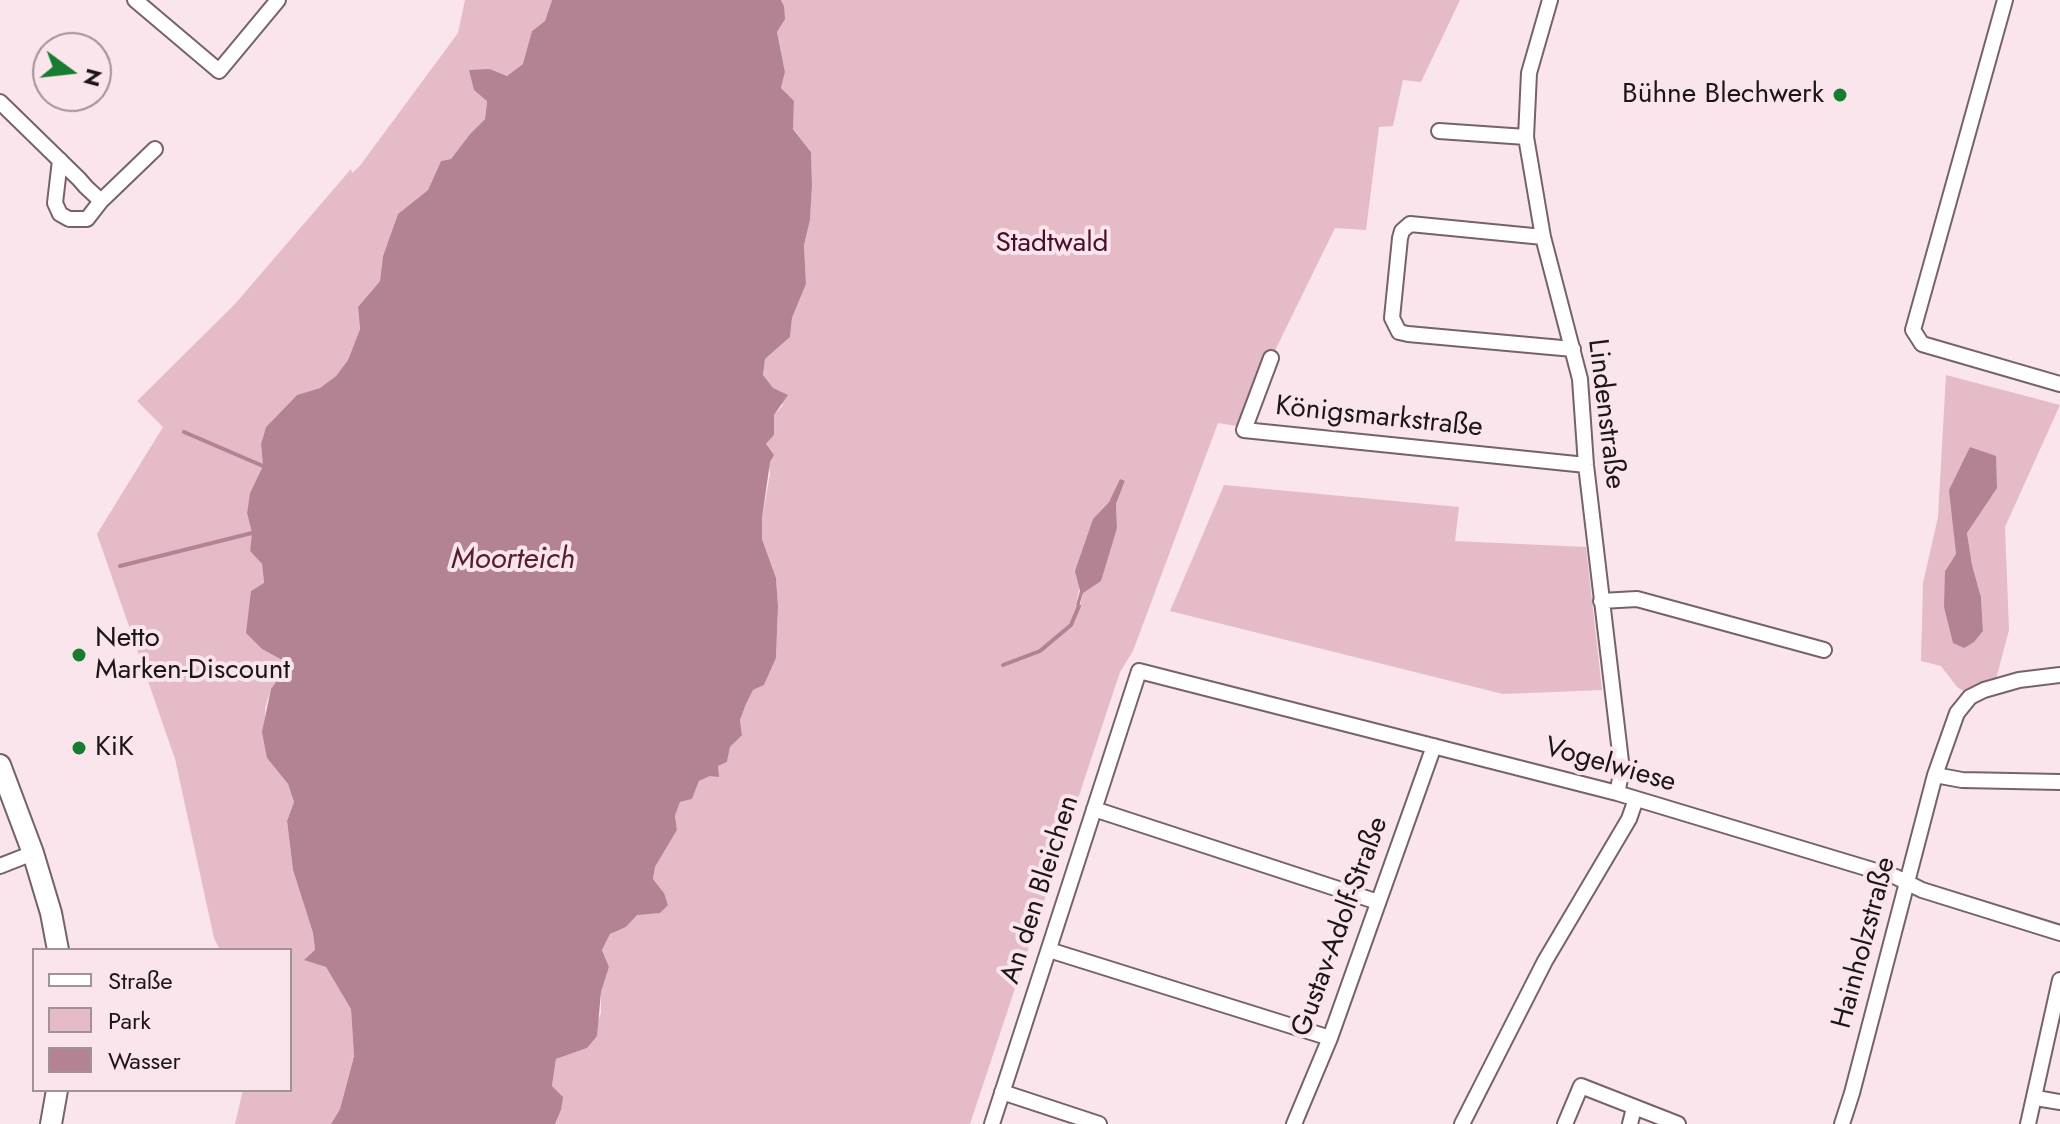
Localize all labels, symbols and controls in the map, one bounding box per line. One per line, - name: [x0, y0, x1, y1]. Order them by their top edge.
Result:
- north arrow: [32, 32, 112, 112]
- text: N: [76, 65, 111, 90]
- place label: Bühne Blechwerk: [1622, 78, 1824, 112]
- marker: Bühne Blechwerk: [1831, 86, 1849, 104]
- park label: Stadtwald: [995, 227, 1109, 261]
- street label: Lindenstraße: [1579, 337, 1631, 491]
- street label: Königsmarkstraße: [1274, 390, 1484, 446]
- water label: Moorteich: [451, 543, 575, 579]
- place label: Netto Marken-Discount: [95, 622, 290, 688]
- marker: Netto Marken-Discount: [70, 646, 88, 664]
- place label: KiK: [95, 731, 134, 765]
- street label: Vogelwiese: [1541, 731, 1679, 801]
- marker: KiK: [70, 739, 88, 757]
- street label: An den Bleichen: [995, 792, 1087, 988]
- street label: Gustav-Adolf-Straße: [1286, 813, 1396, 1041]
- street label: Hainholzstraße: [1826, 854, 1904, 1032]
- legend: [32, 948, 292, 1092]
- text: Straße: [108, 963, 173, 998]
- text: Park: [108, 1003, 151, 1038]
- text: Wasser: [108, 1043, 181, 1078]

